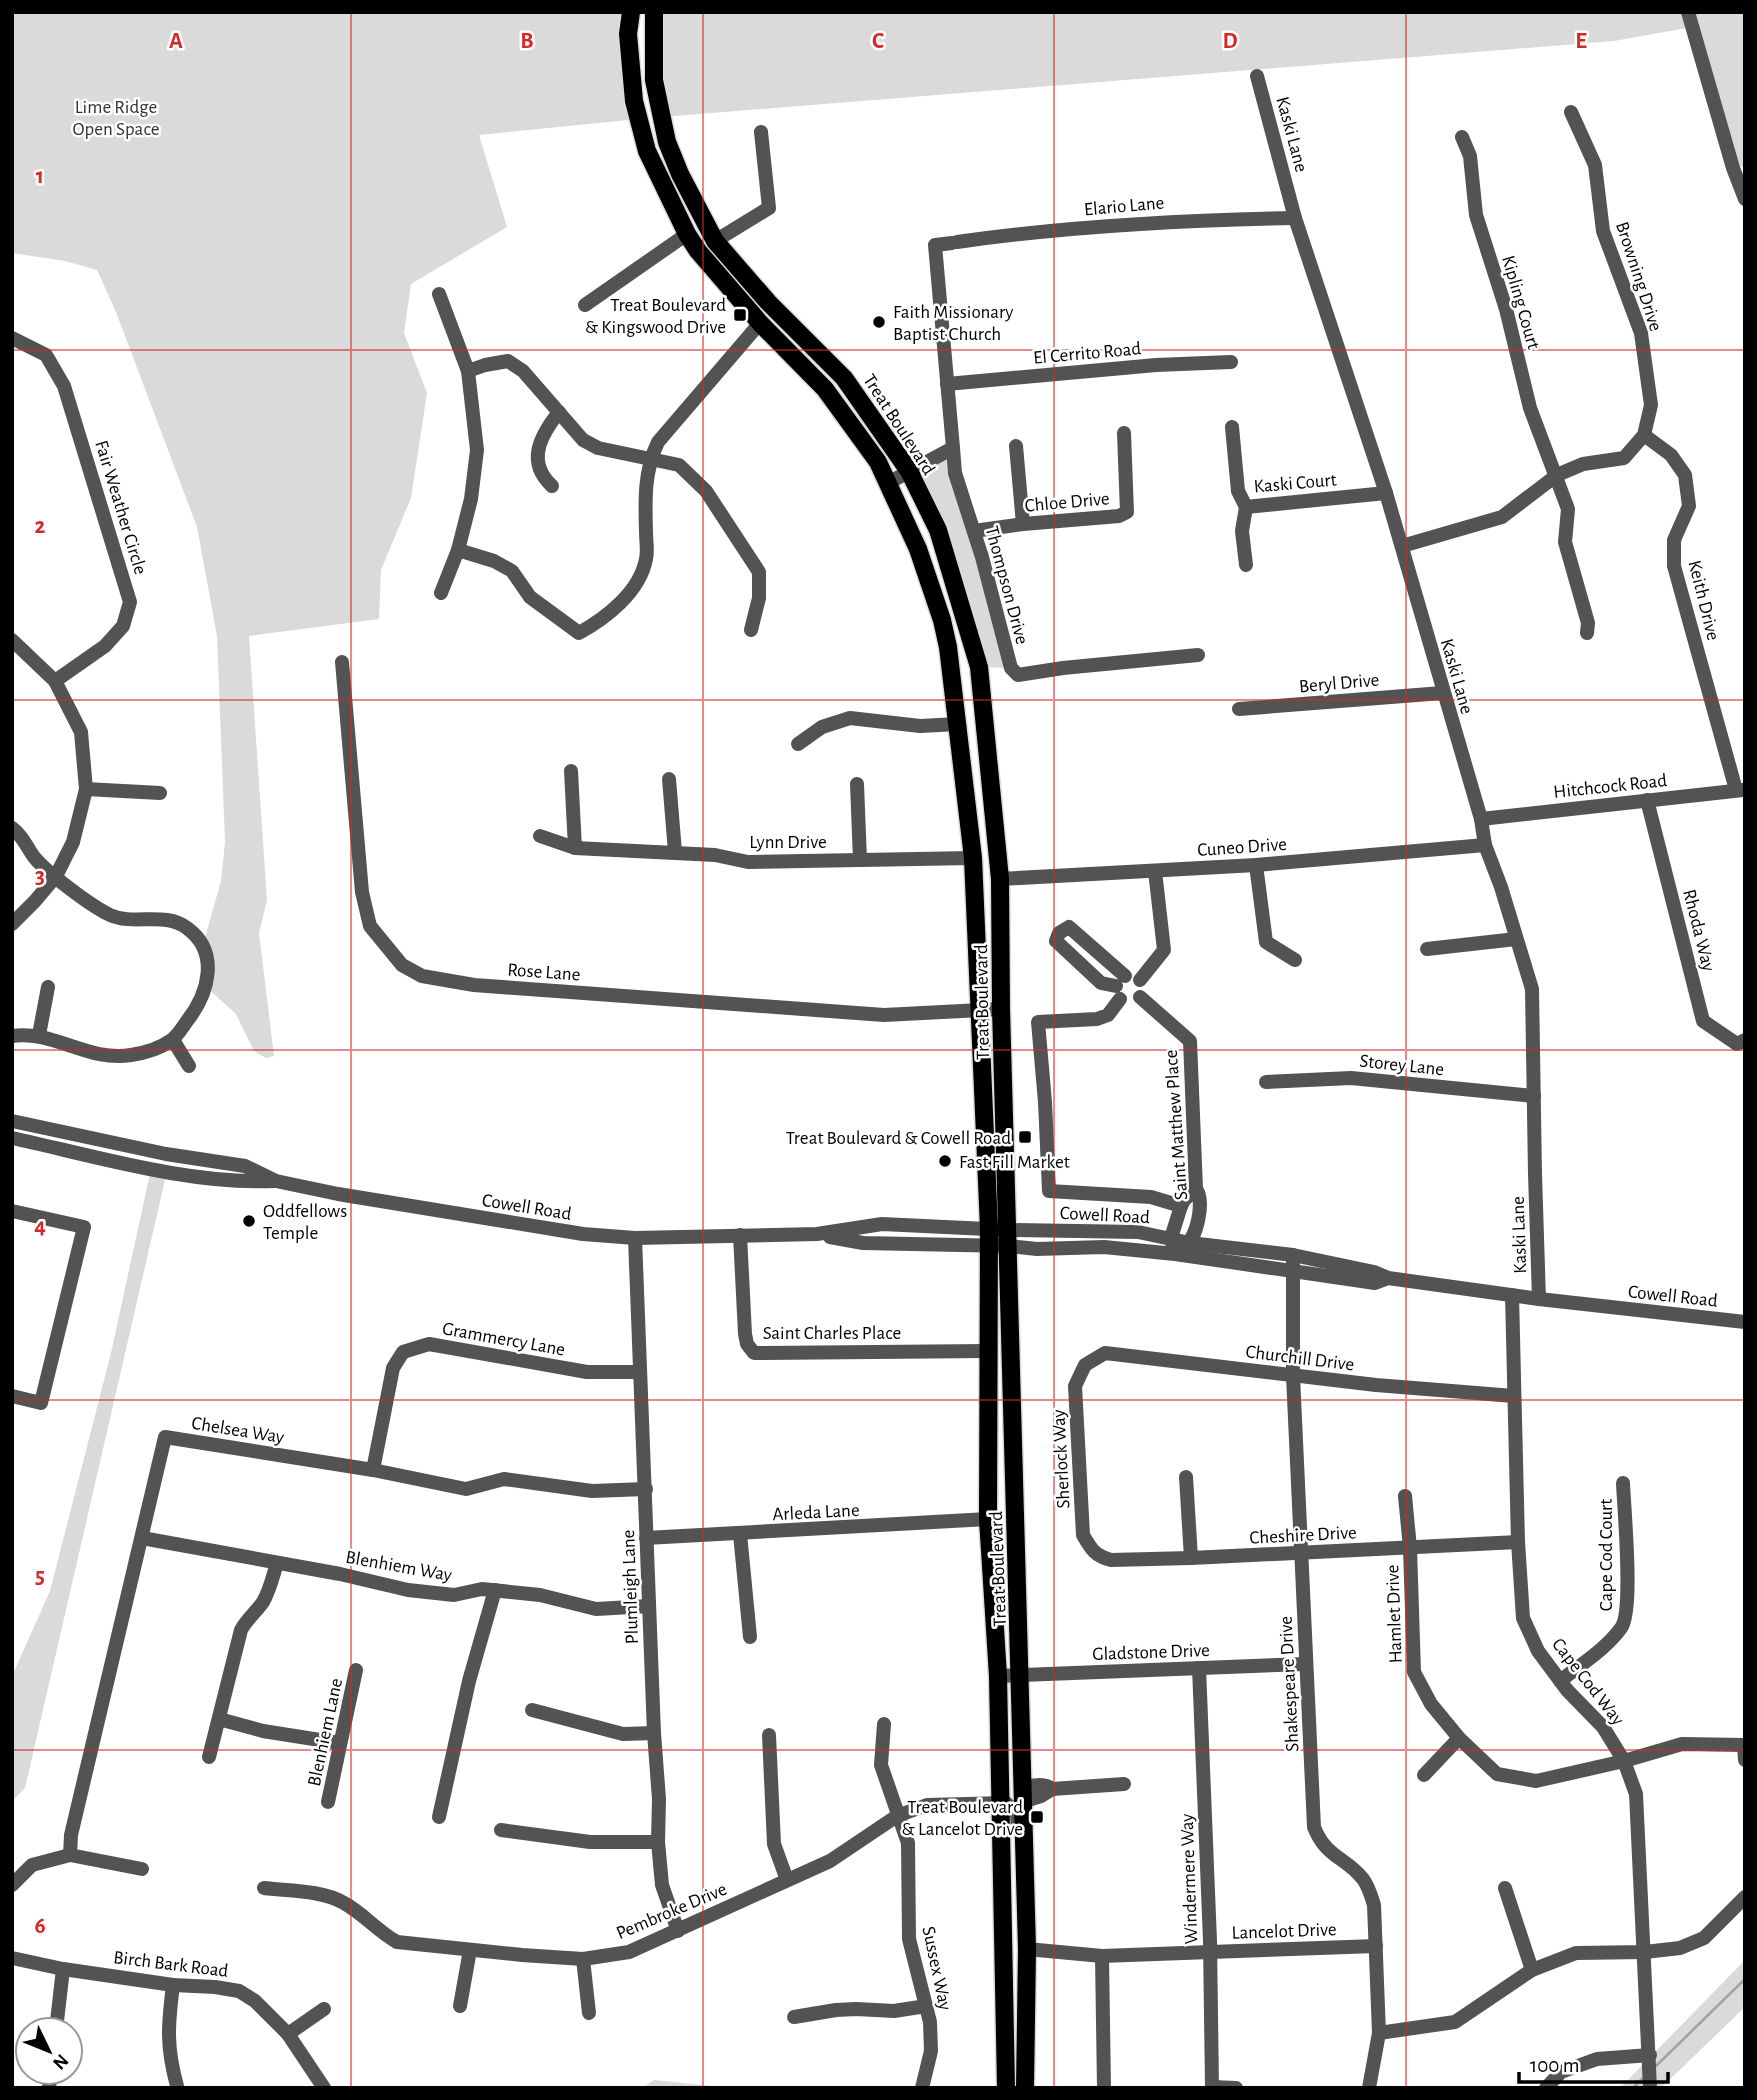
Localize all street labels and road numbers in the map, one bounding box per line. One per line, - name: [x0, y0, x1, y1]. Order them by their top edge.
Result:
- street label: Kaski Lane: [1272, 95, 1311, 174]
- street label: Elario Lane: [1083, 194, 1165, 219]
- street label: Browning Drive: [1612, 219, 1665, 334]
- street label: Kipling Court: [1498, 253, 1543, 352]
- street label: El Cerrito Road: [1032, 339, 1142, 368]
- street label: Treat Boulevard: [859, 371, 938, 479]
- street label: Fair Weather Circle: [91, 438, 150, 577]
- street label: Kaski Court: [1253, 470, 1337, 497]
- street label: Chloe Drive: [1024, 489, 1110, 516]
- street label: Thompson Drive: [982, 524, 1031, 647]
- street label: Keith Drive: [1684, 558, 1723, 642]
- street label: Kaski Lane: [1437, 637, 1476, 716]
- street label: Beryl Drive: [1298, 671, 1380, 696]
- street label: Hitchcock Road: [1552, 771, 1668, 802]
- street label: Lynn Drive: [749, 833, 827, 852]
- street label: Cuneo Drive: [1197, 835, 1288, 860]
- street label: Rhoda Way: [1679, 887, 1718, 973]
- street label: Treat Boulevard: [972, 944, 993, 1060]
- street label: Rose Lane: [507, 960, 581, 985]
- street label: Saint Matthew Place: [1162, 1049, 1191, 1201]
- street label: Storey Lane: [1359, 1052, 1445, 1079]
- street label: Cowell Road: [481, 1191, 573, 1224]
- street label: Kaski Lane: [1509, 1196, 1530, 1274]
- street label: Cowell Road: [1059, 1204, 1151, 1227]
- street label: Cowell Road: [1627, 1282, 1719, 1311]
- street label: Grammercy Lane: [441, 1319, 567, 1360]
- street label: Saint Charles Place: [763, 1324, 901, 1343]
- street label: Churchill Drive: [1244, 1342, 1355, 1375]
- street label: Sherlock Way: [1049, 1409, 1074, 1509]
- street label: Chelsea Way: [190, 1414, 285, 1447]
- street label: Cape Cod Court: [1597, 1499, 1616, 1611]
- street label: Arleda Lane: [772, 1501, 860, 1524]
- street label: Treat Boulevard: [987, 1511, 1010, 1627]
- street label: Cheshire Drive: [1249, 1523, 1357, 1548]
- street label: Plumleigh Lane: [619, 1529, 642, 1645]
- street label: Blenhiem Way: [344, 1548, 453, 1585]
- street label: Hamlet Drive: [1383, 1564, 1406, 1664]
- street label: Shakespeare Drive: [1276, 1615, 1303, 1752]
- street label: Cape Cod Way: [1548, 1635, 1628, 1729]
- street label: Gladstone Drive: [1092, 1641, 1210, 1664]
- street label: Blenhiem Lane: [305, 1676, 346, 1788]
- street label: Windermere Way: [1178, 1813, 1201, 1945]
- street label: Pembroke Drive: [614, 1880, 730, 1943]
- street label: Lancelot Drive: [1231, 1920, 1337, 1943]
- street label: Sussex Way: [918, 1925, 955, 2012]
- street label: Birch Bark Road: [112, 1948, 230, 1981]

